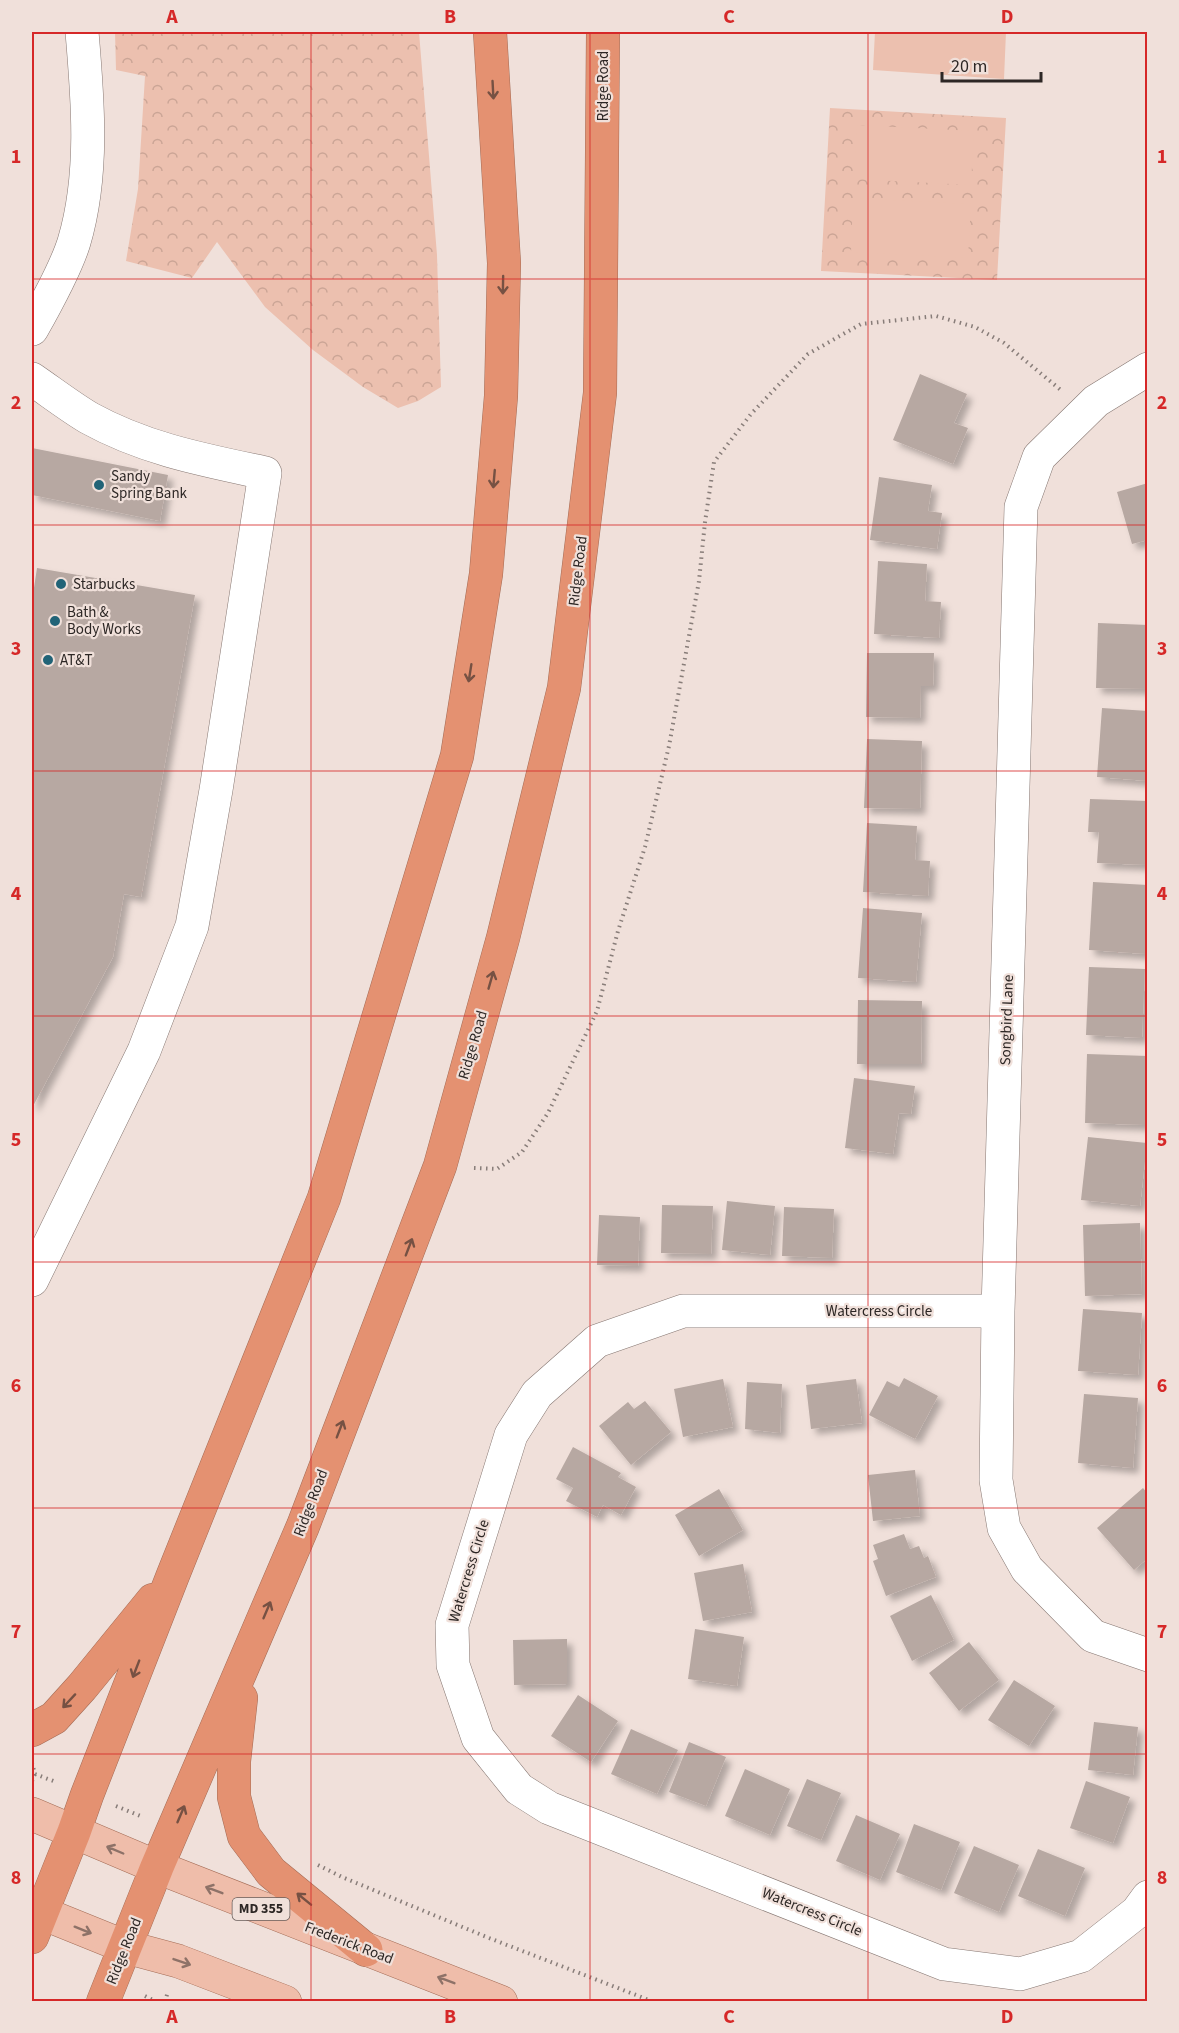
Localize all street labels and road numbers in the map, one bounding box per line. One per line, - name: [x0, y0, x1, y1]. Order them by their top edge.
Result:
- street label: Ridge Road: [593, 51, 614, 121]
- street label: Ridge Road: [563, 535, 593, 607]
- street label: Songbird Lane: [995, 974, 1019, 1066]
- street label: Ridge Road: [453, 1008, 493, 1082]
- street label: Watercress Circle: [826, 1301, 932, 1322]
- street label: Ridge Road: [289, 1466, 333, 1540]
- street label: Watercress Circle: [443, 1517, 495, 1625]
- street label: Watercress Circle: [759, 1882, 865, 1942]
- road number: MD 355: [232, 1898, 290, 1920]
- street label: Ridge Road: [101, 1914, 147, 1988]
- street label: Frederick Road: [301, 1916, 397, 1970]

